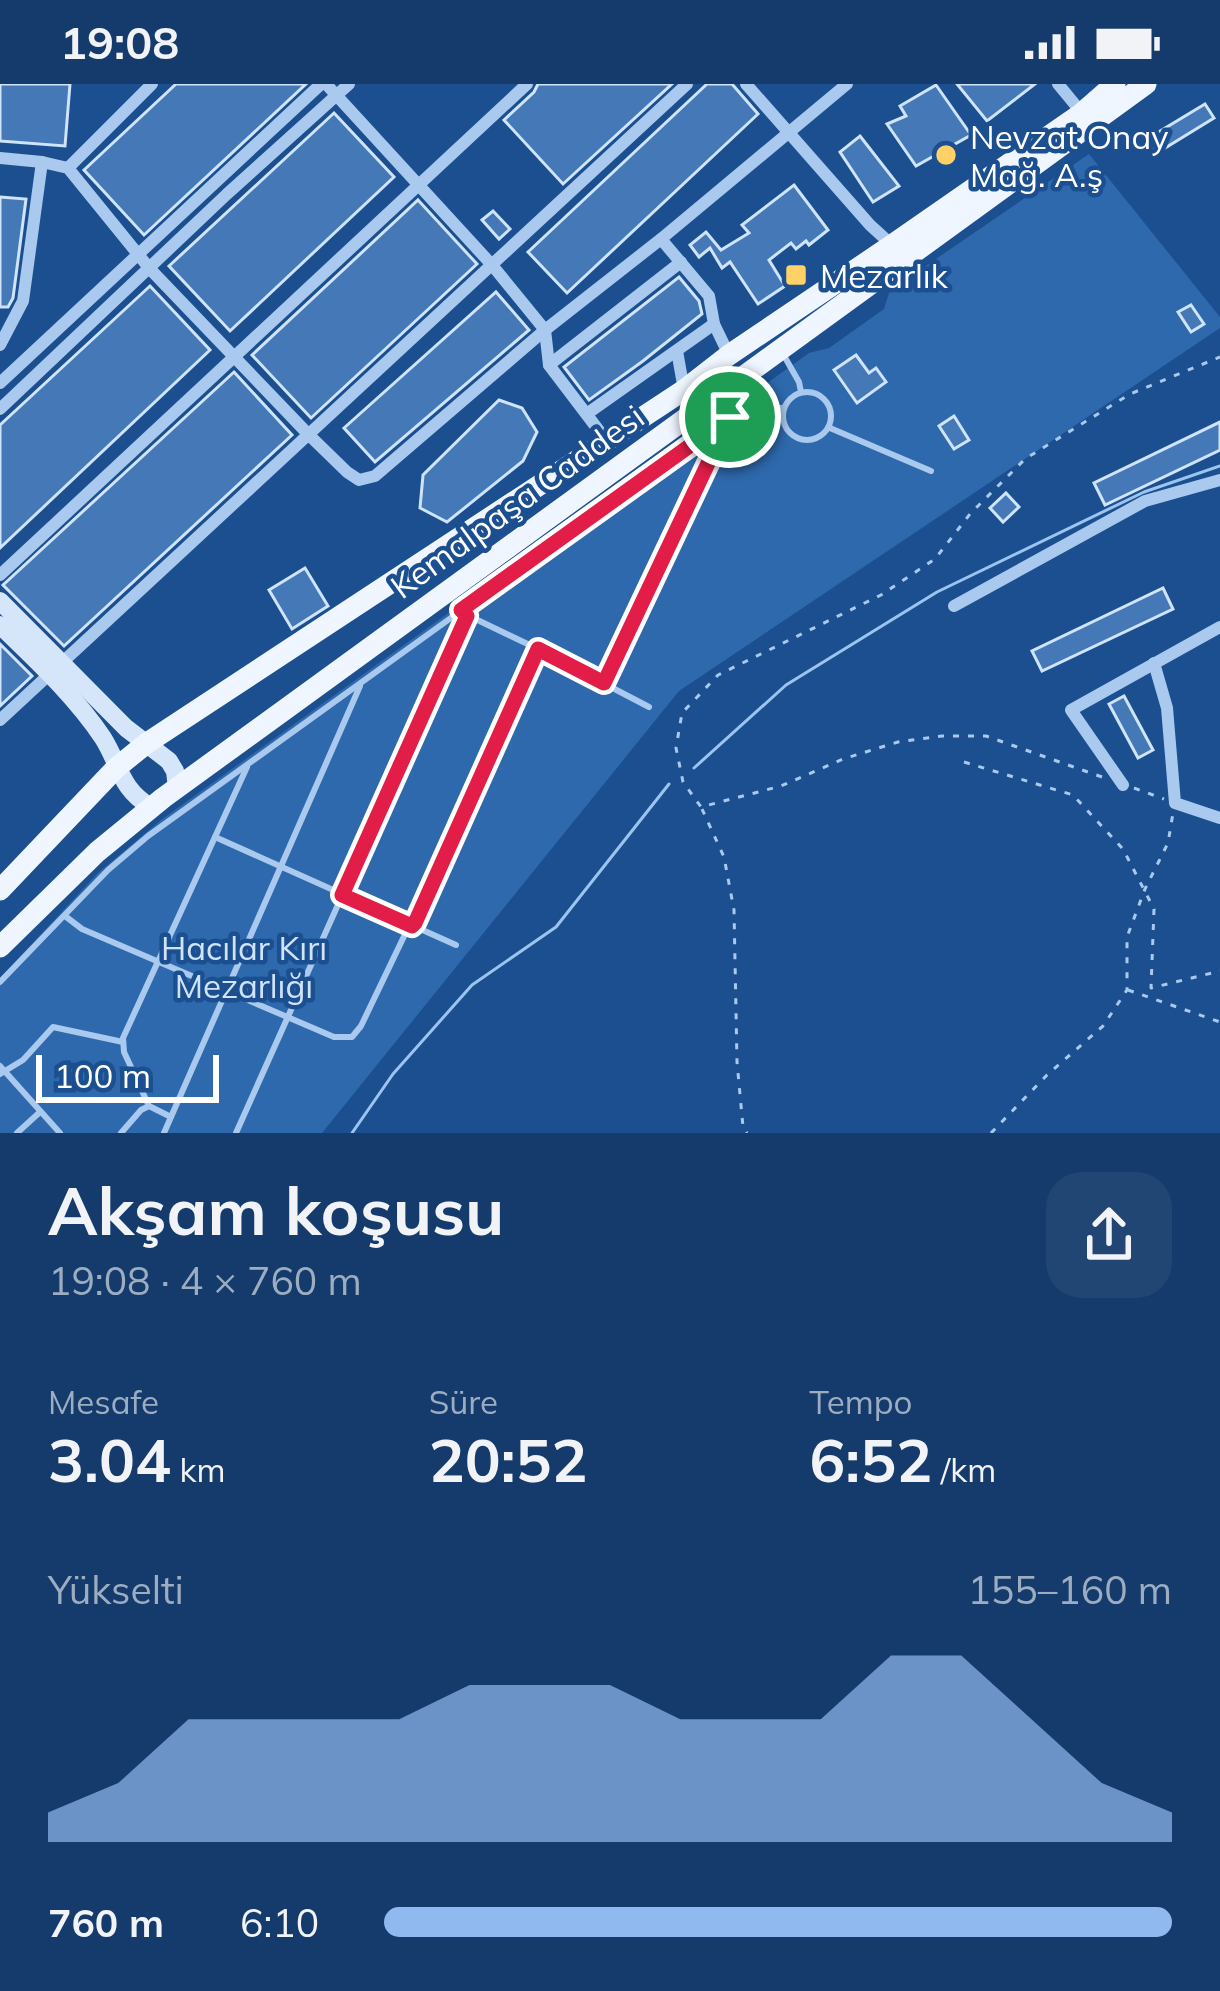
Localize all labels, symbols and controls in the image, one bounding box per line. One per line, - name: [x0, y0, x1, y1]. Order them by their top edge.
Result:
- text: 19:08: [60, 14, 179, 70]
- place label: Nevzat Onay Mağ. A.ş: [970, 116, 1169, 195]
- marker: Nevzat Onay Mağ. A.ş: [933, 142, 959, 168]
- place label: Mezarlık: [820, 255, 949, 296]
- marker: Mezarlık: [783, 262, 809, 288]
- pin: [679, 366, 781, 468]
- icon: arrive: [697, 384, 763, 450]
- street label: Kemalpaşa Caddesi: [382, 395, 652, 607]
- park label: Hacılar Kırı Mezarlığı: [161, 927, 327, 1006]
- scale bar: [36, 1049, 219, 1102]
- text: 100 m: [54, 1055, 151, 1096]
- text: Akşam koşusu: [48, 1169, 504, 1252]
- button: share: [1046, 1172, 1172, 1298]
- text: 19:08 · 4 × 760 m: [48, 1256, 362, 1305]
- text: Mesafe: [48, 1381, 159, 1422]
- text: Süre: [429, 1381, 498, 1422]
- text: Tempo: [809, 1381, 912, 1422]
- text: 3.04: [48, 1422, 171, 1497]
- text: 20:52: [429, 1422, 588, 1497]
- text: 6:52: [809, 1422, 932, 1497]
- text: km: [171, 1449, 225, 1490]
- text: /km: [932, 1449, 996, 1490]
- text: Yükselti: [48, 1565, 184, 1614]
- text: 155–160 m: [967, 1565, 1172, 1614]
- text: 760 m: [48, 1898, 164, 1947]
- text: 6:10: [240, 1898, 319, 1947]

